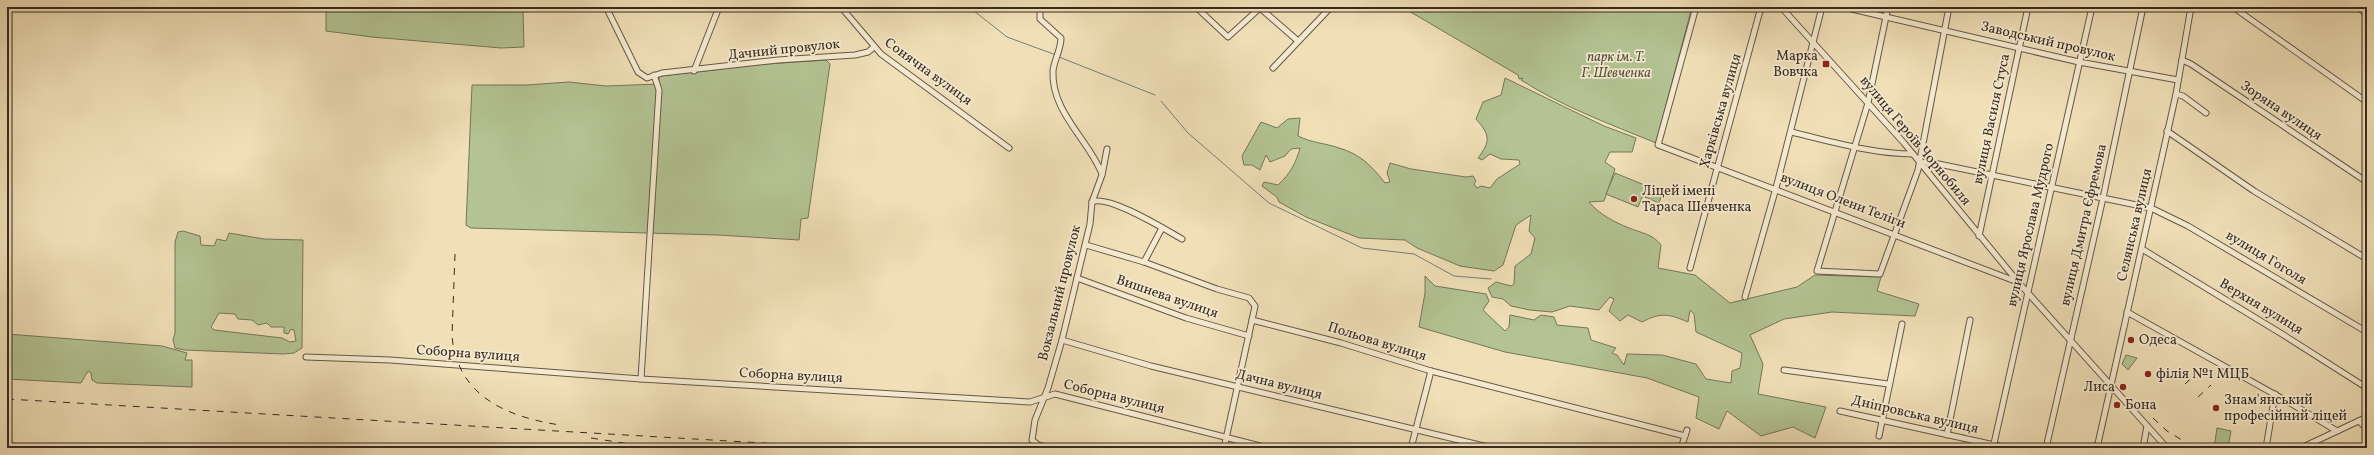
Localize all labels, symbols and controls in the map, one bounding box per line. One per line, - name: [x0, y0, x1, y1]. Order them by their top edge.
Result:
- street label: Заводський провулок: [1979, 17, 2118, 67]
- street label: Сонячна вулиця: [880, 34, 976, 110]
- street label: Дачний провулок: [727, 35, 841, 65]
- place label: Марка Вовчка: [1773, 47, 1818, 82]
- park label: парк ім. Т. Г. Шевченка: [1581, 48, 1651, 83]
- street label: Харківська вулиця: [1695, 51, 1747, 171]
- street label: вулиця Василя Стуса: [1969, 52, 2015, 186]
- marker: Марка Вовчка: [1821, 59, 1831, 69]
- street label: вулиця Героїв Чорнобиля: [1855, 72, 1975, 210]
- street label: Зоряна вулиця: [2236, 77, 2326, 145]
- street label: вулиця Ярослава Мудрого: [2003, 141, 2059, 309]
- street label: вулиця Дмитра Єфремова: [2056, 142, 2112, 308]
- street label: Селянська вулиця: [2113, 167, 2157, 283]
- street label: вулиця Олени Теліги: [1778, 168, 1909, 234]
- place label: Ліцей імені Тараса Шевченка: [1642, 182, 1752, 217]
- marker: Ліцей імені Тараса Шевченка: [1629, 194, 1639, 204]
- street label: Вокзальний провулок: [1034, 223, 1086, 363]
- street label: вулиця Гоголя: [2222, 226, 2310, 290]
- street label: Вишнева вулиця: [1113, 271, 1221, 323]
- street label: Верхня вулиця: [2215, 274, 2307, 340]
- street label: Польова вулиця: [1325, 318, 1429, 366]
- place label: Одеса: [2139, 331, 2177, 350]
- marker: Одеса: [2126, 335, 2136, 345]
- street label: Соборна вулиця: [416, 341, 520, 367]
- street label: Соборна вулиця: [739, 364, 843, 388]
- street label: Дачна вулиця: [1234, 365, 1324, 405]
- place label: філія №1 МЦБ: [2156, 365, 2249, 384]
- marker: філія №1 МЦБ: [2143, 369, 2153, 379]
- street label: Соборна вулиця: [1061, 375, 1167, 419]
- place label: Лиса: [2084, 378, 2115, 397]
- marker: Лиса: [2118, 382, 2128, 392]
- street label: Дніпровська вулиця: [1850, 391, 1980, 439]
- place label: Знам'янський професійний ліцей: [2224, 391, 2348, 426]
- place label: Бона: [2125, 396, 2157, 415]
- marker: Бона: [2112, 400, 2122, 410]
- marker: Знам'янський професійний ліцей: [2211, 403, 2221, 413]

